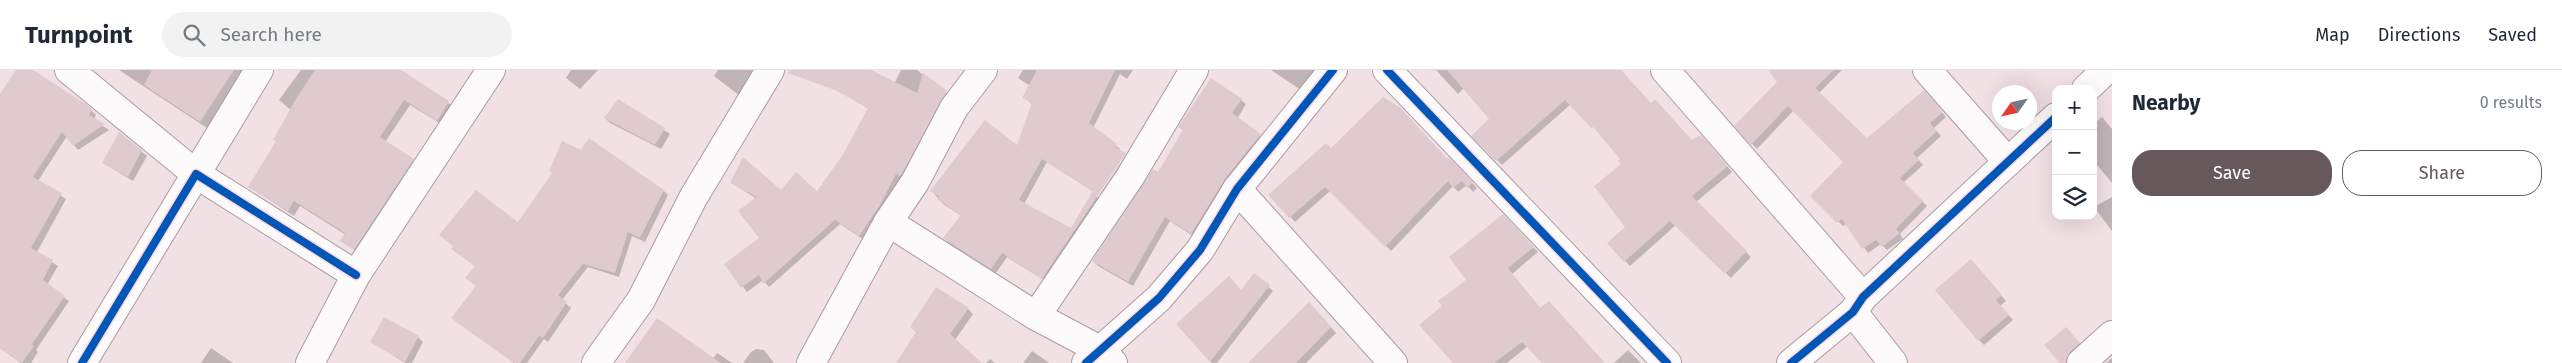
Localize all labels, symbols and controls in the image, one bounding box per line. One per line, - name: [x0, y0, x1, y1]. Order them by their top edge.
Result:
- search box: [162, 12, 512, 57]
- text: Turnpoint: [25, 21, 132, 49]
- icon: search: [180, 21, 208, 49]
- text: Search here: [220, 23, 322, 46]
- text: Map: [2315, 24, 2350, 46]
- text: Directions: [2378, 24, 2460, 46]
- text: Saved: [2488, 24, 2537, 46]
- north arrow: [1992, 85, 2037, 130]
- map controls: [2052, 85, 2097, 220]
- button: +: [2052, 85, 2097, 130]
- text: Nearby: [2132, 90, 2200, 116]
- text: 0 results: [2480, 93, 2542, 112]
- button: −: [2052, 130, 2097, 175]
- button: Save: [2132, 150, 2332, 196]
- button: Share: [2342, 150, 2542, 196]
- button: layers: [2052, 175, 2097, 220]

